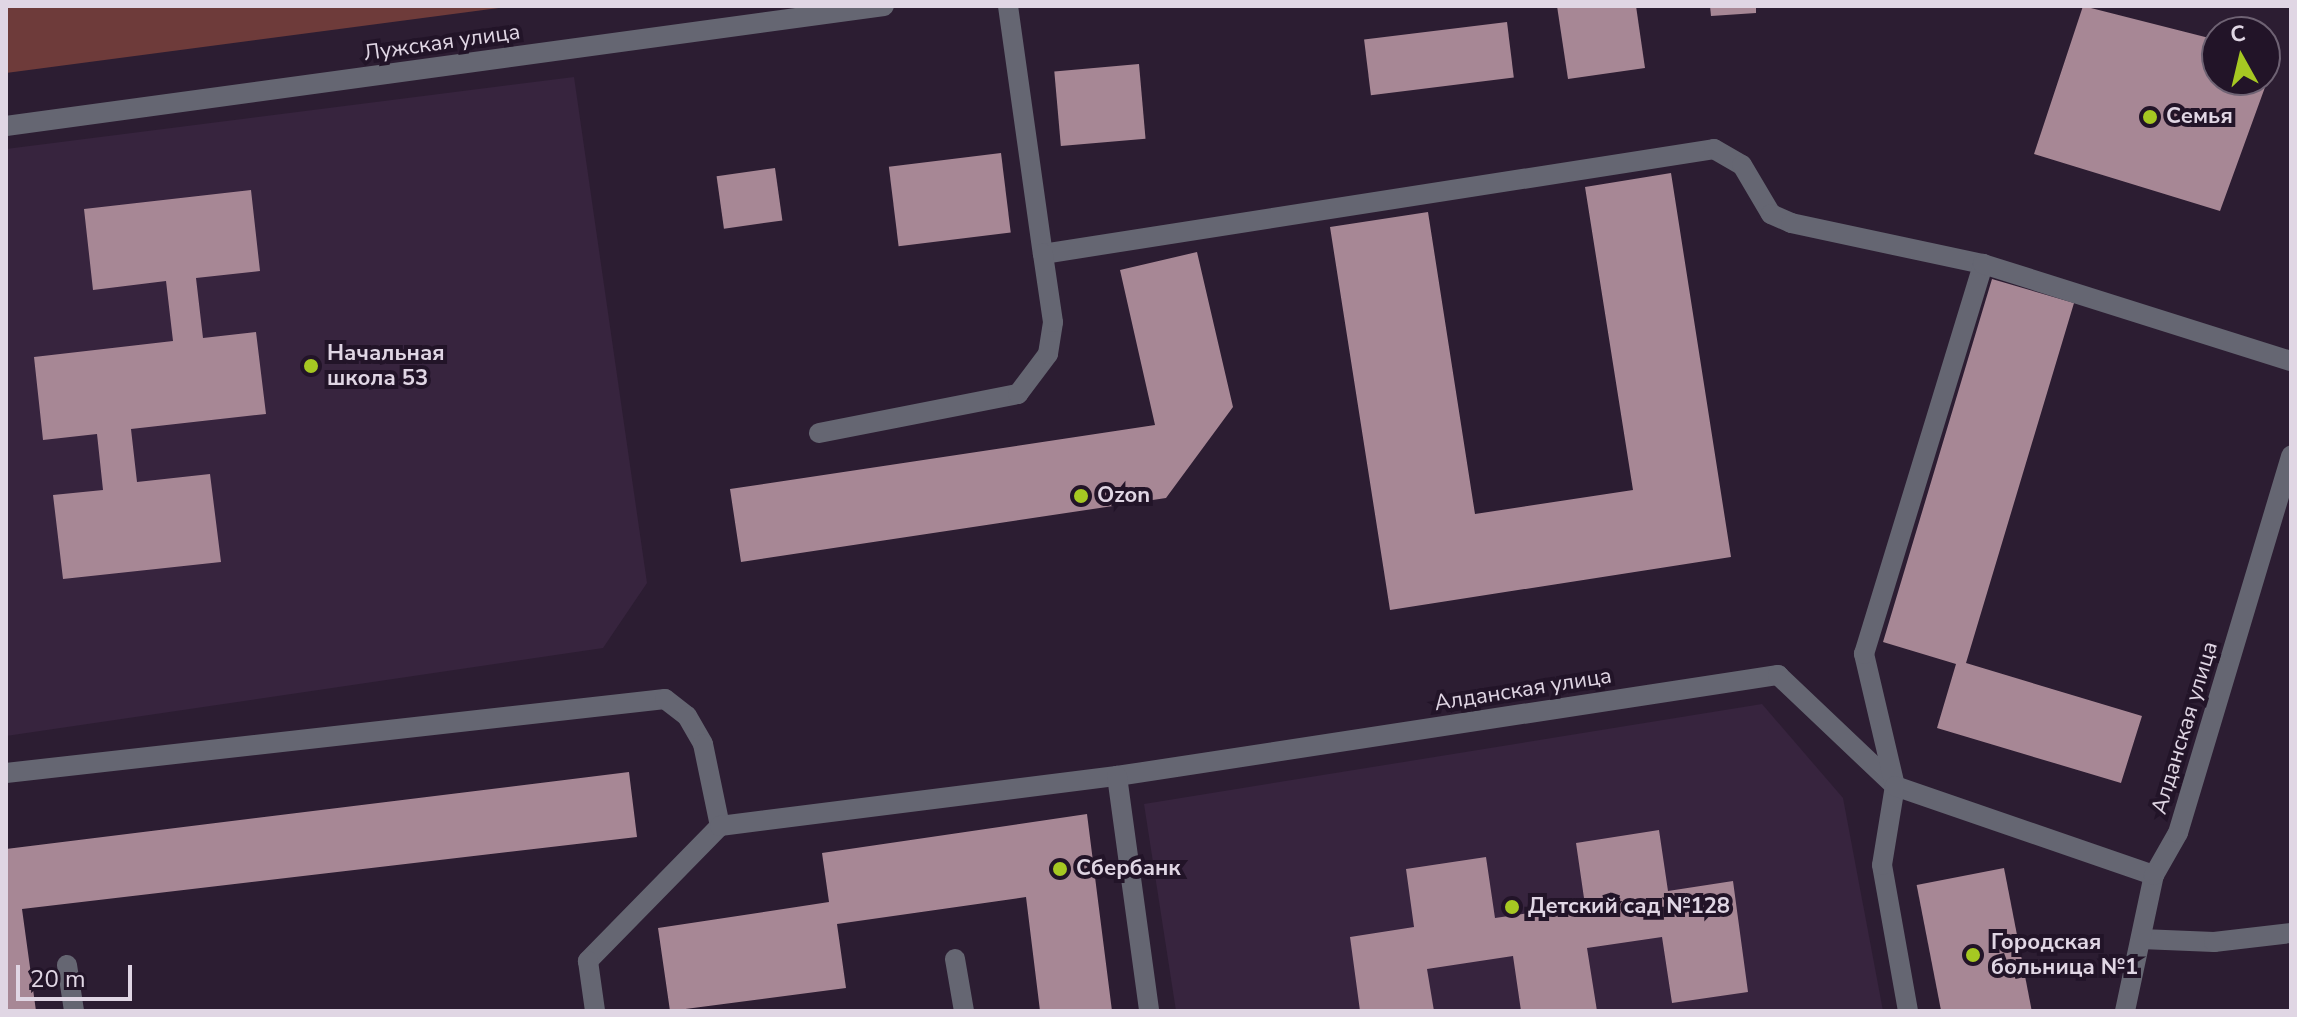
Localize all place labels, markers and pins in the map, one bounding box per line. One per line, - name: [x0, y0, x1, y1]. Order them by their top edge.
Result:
- place label: Семья: [2166, 104, 2233, 130]
- marker: Семья: [2141, 108, 2159, 126]
- place label: Начальная школа 53: [327, 340, 445, 392]
- marker: Начальная школа 53: [302, 357, 320, 375]
- place label: Ozon: [1097, 483, 1150, 509]
- marker: Ozon: [1072, 487, 1090, 505]
- place label: Сбербанк: [1076, 856, 1181, 882]
- marker: Сбербанк: [1051, 860, 1069, 878]
- place label: Детский сад №128: [1528, 894, 1730, 920]
- marker: Детский сад №128: [1503, 898, 1521, 916]
- place label: Городская больница №1: [1991, 929, 2138, 980]
- marker: Городская больница №1: [1962, 944, 1984, 966]

